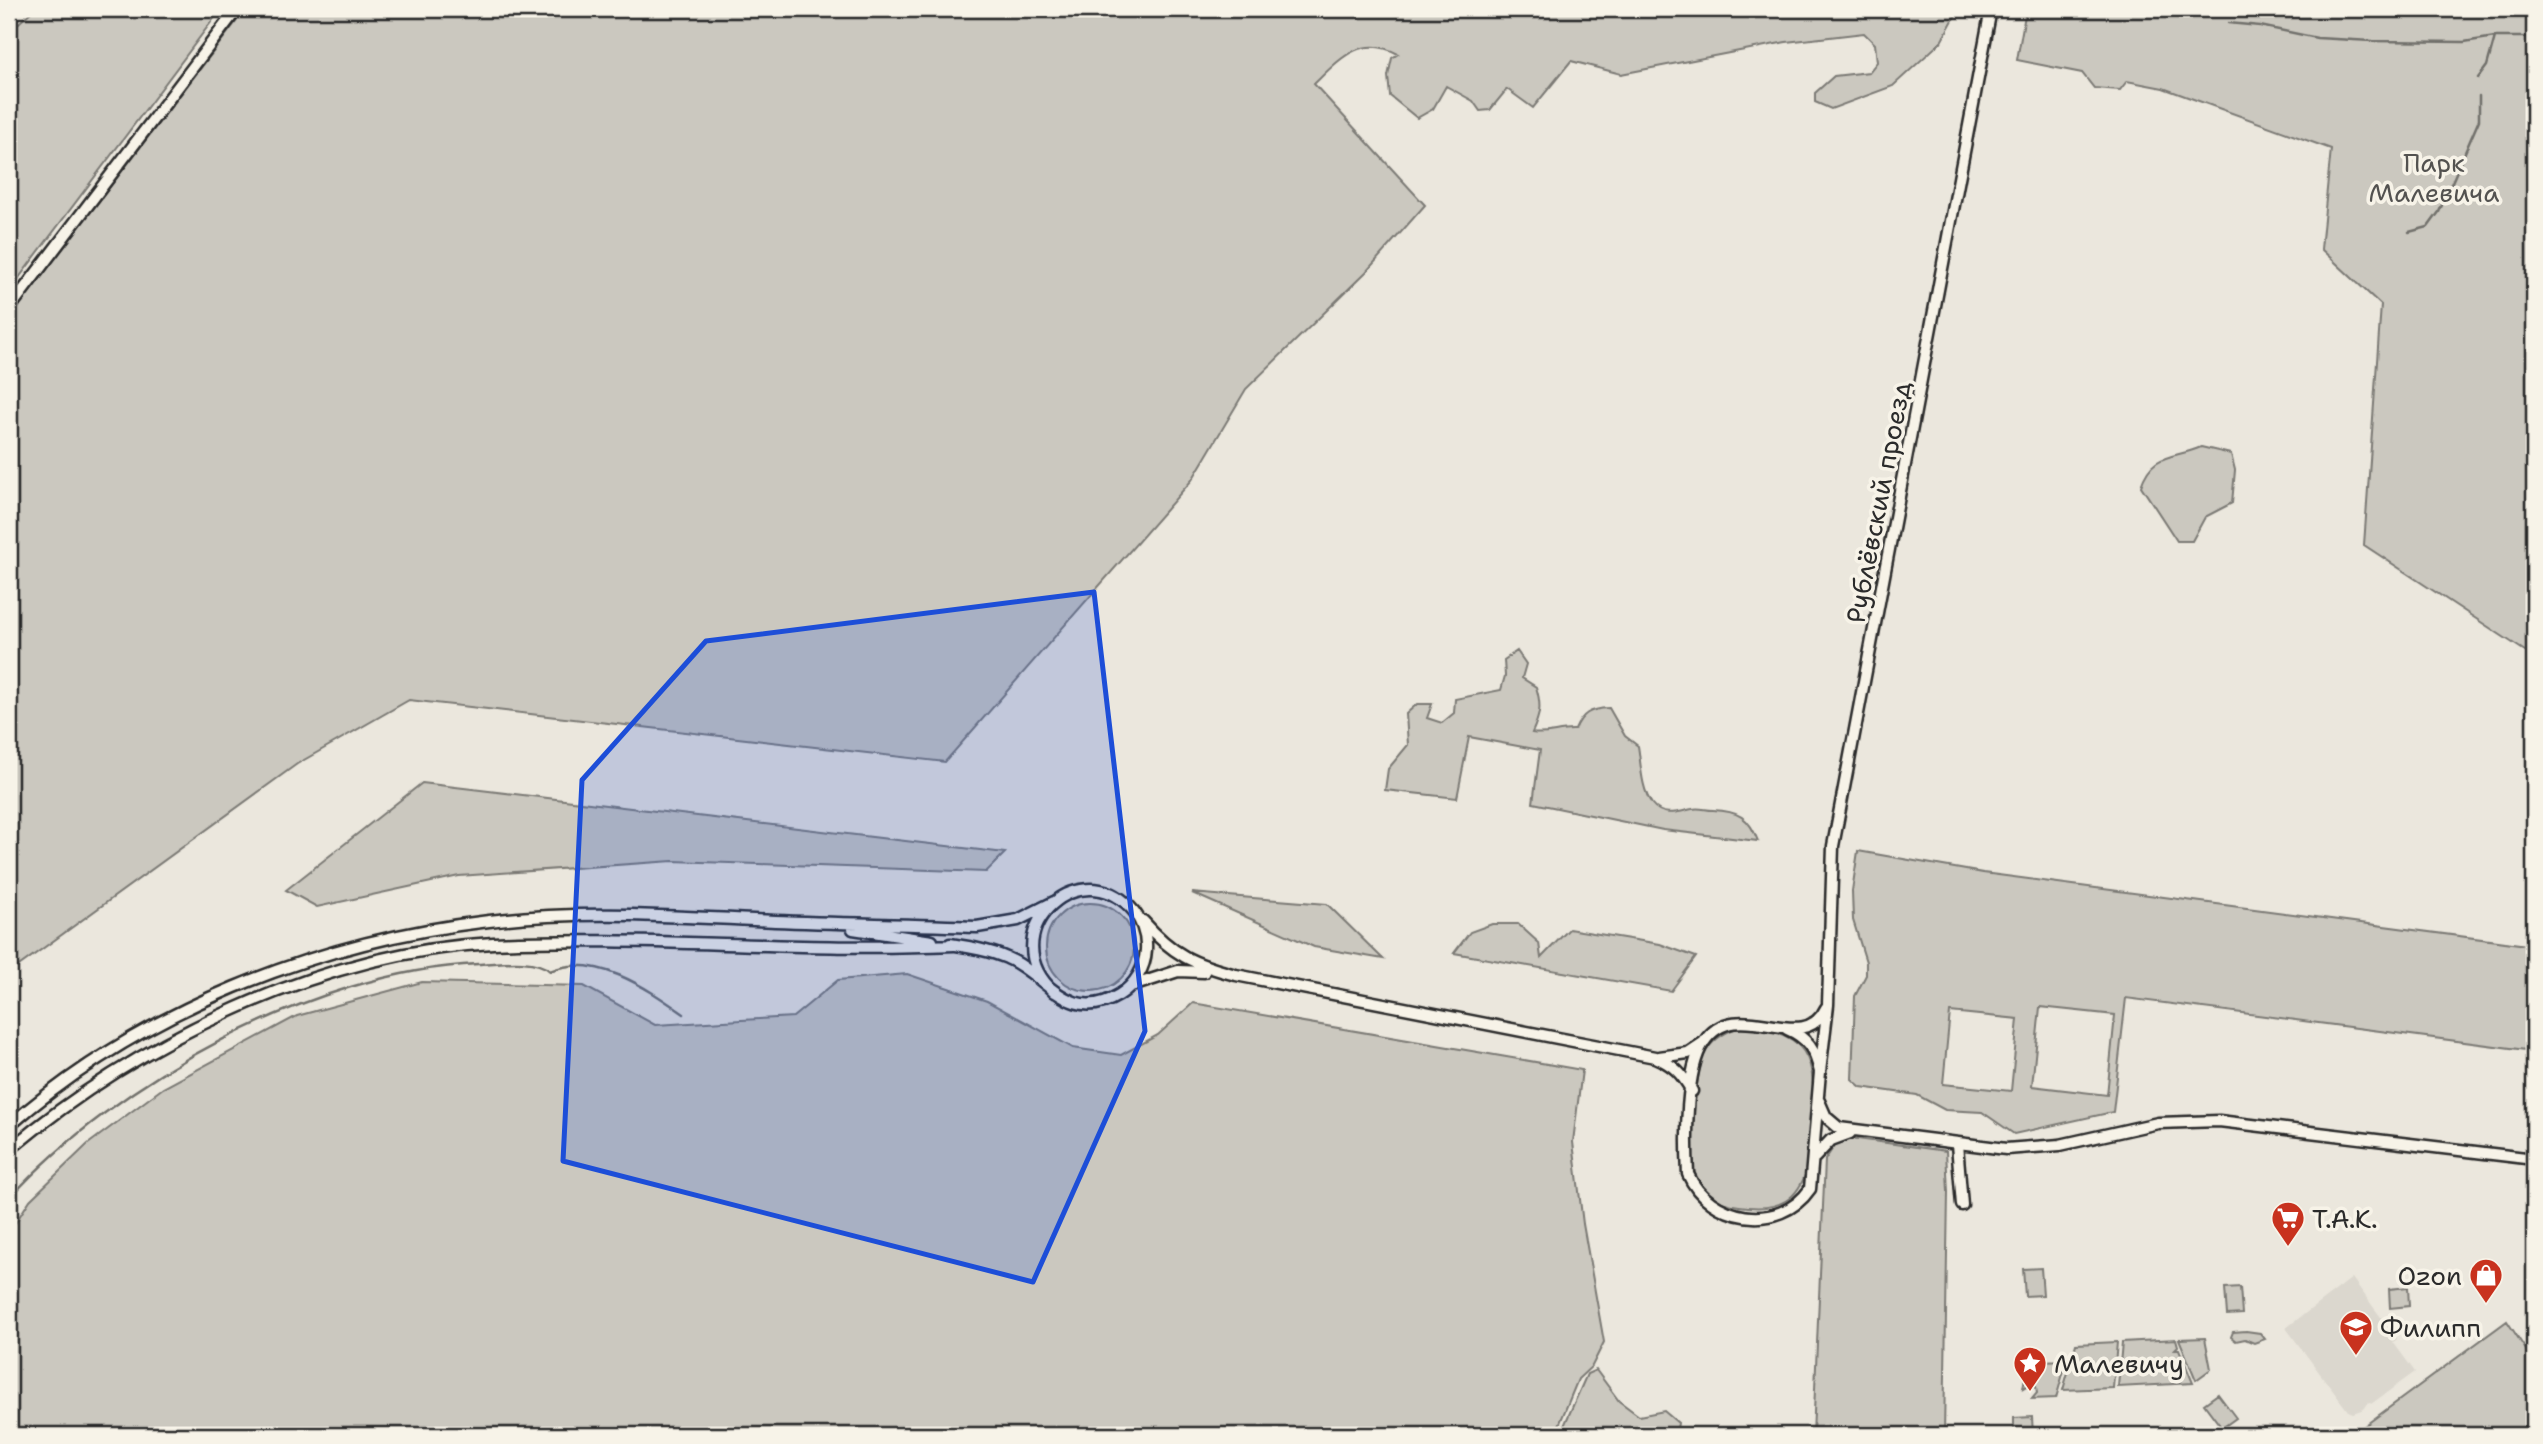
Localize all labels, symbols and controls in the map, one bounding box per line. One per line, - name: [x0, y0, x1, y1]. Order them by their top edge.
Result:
- park label: Парк Малевича: [2369, 145, 2499, 210]
- street label: Рублёвский проезд: [1837, 378, 1919, 626]
- supermarket icon: Т.А.К.: [2269, 1199, 2307, 1248]
- place label: Т.А.К.: [2312, 1201, 2378, 1236]
- shop icon: Ozon: [2467, 1256, 2505, 1305]
- place label: Ozon: [2397, 1258, 2462, 1293]
- school or university icon: Филипп: [2337, 1308, 2375, 1357]
- place label: Филипп: [2380, 1310, 2481, 1345]
- place icon: Малевичу: [2011, 1344, 2049, 1393]
- place label: Малевичу: [2054, 1346, 2184, 1381]

